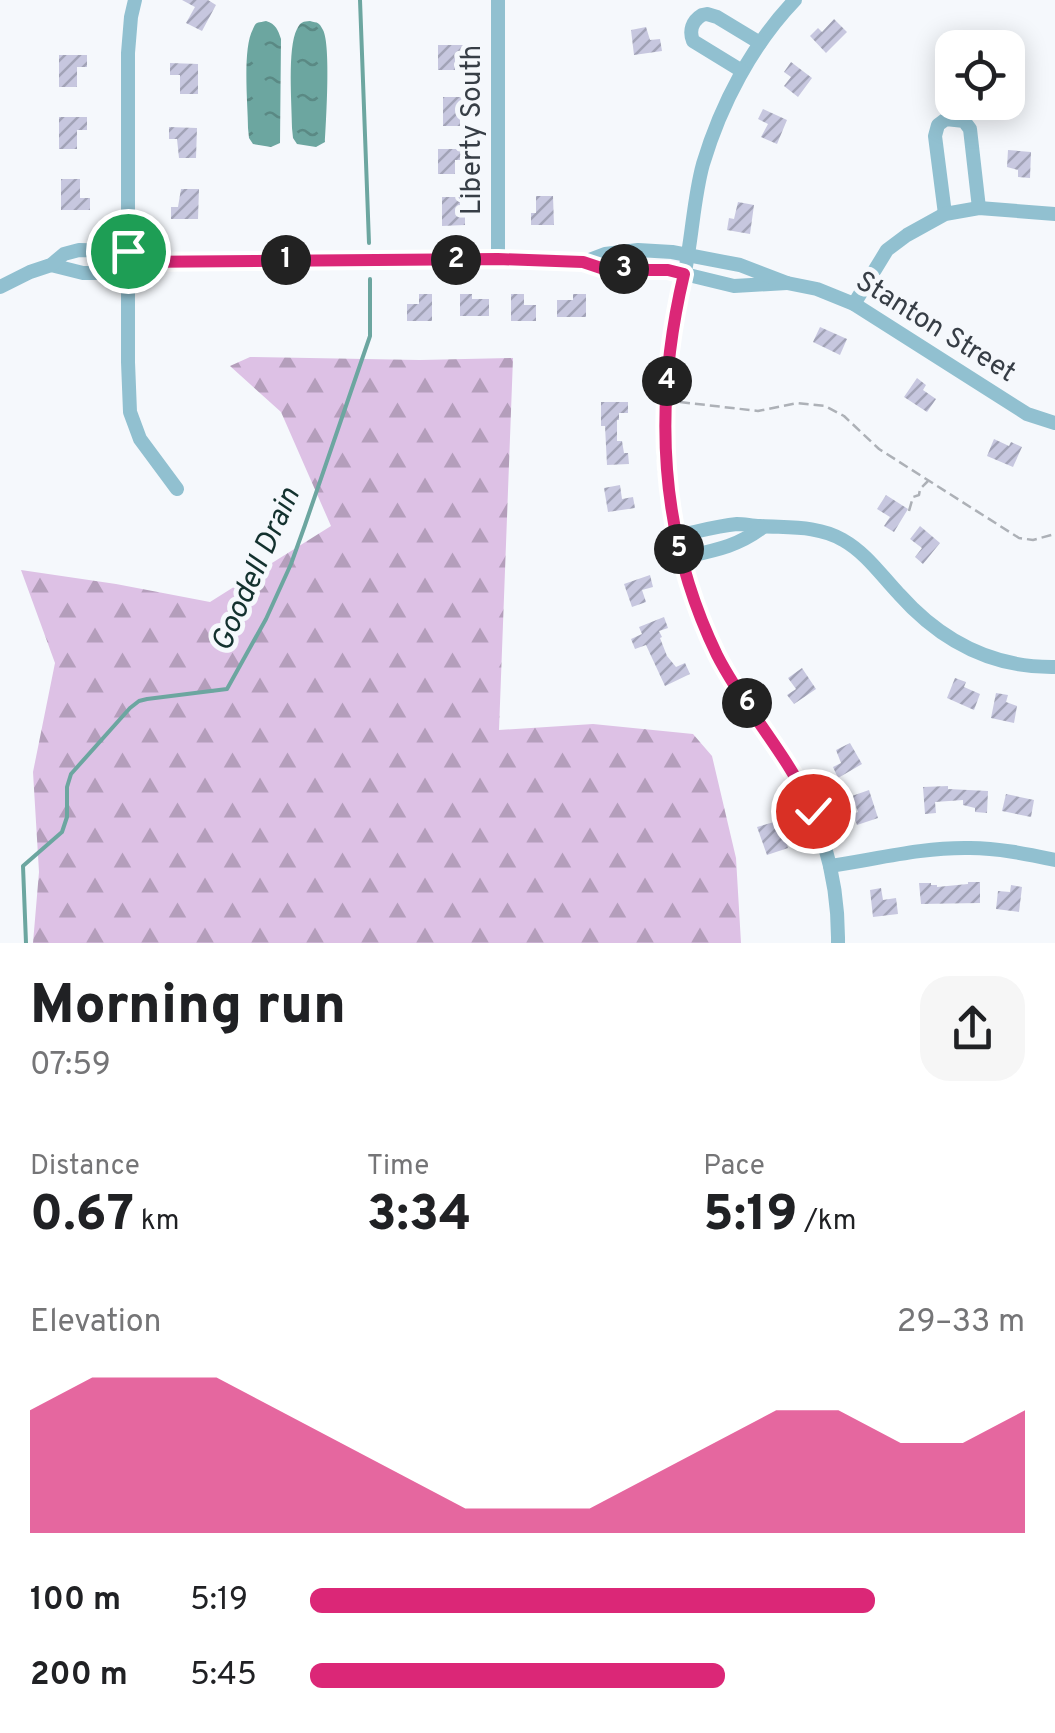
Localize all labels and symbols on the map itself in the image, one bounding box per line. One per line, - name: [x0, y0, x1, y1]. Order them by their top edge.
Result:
- street label: Liberty South: [455, 45, 491, 215]
- pin: [86, 209, 171, 294]
- pin: 1: [261, 235, 311, 285]
- pin: 2: [431, 235, 481, 285]
- pin: 3: [599, 244, 649, 294]
- street label: Stanton Street: [848, 264, 1022, 392]
- pin: 4: [642, 356, 692, 406]
- water label: Goodell Drain: [204, 482, 310, 658]
- pin: 5: [654, 524, 704, 574]
- pin: 6: [722, 678, 772, 728]
- pin: [771, 769, 856, 854]

